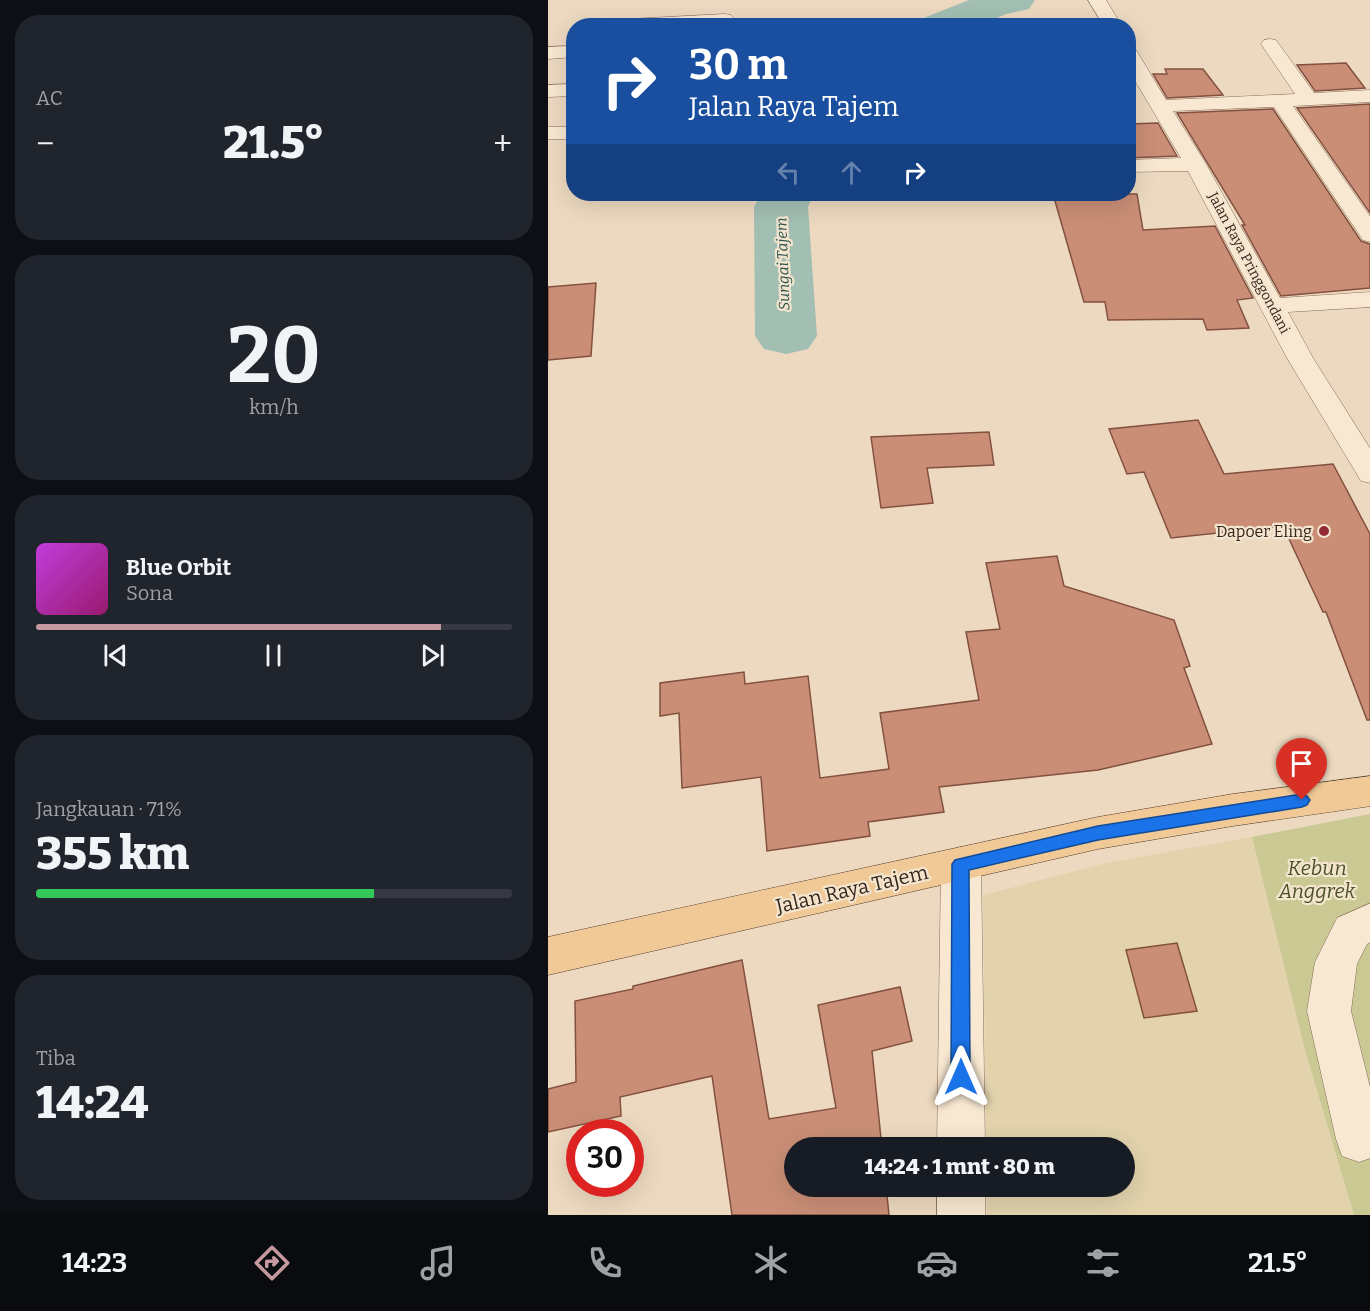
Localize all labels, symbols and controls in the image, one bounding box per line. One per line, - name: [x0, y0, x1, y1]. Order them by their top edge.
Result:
- text: 30 m: [689, 40, 788, 90]
- icon: right: [590, 42, 668, 120]
- text: AC: [36, 86, 63, 110]
- text: Jalan Raya Tajem: [689, 91, 899, 123]
- text: 21.5°: [223, 116, 324, 170]
- text: −: [36, 124, 54, 164]
- text: +: [493, 124, 512, 164]
- icon: left: [772, 156, 805, 189]
- icon: ahead: [835, 156, 868, 189]
- icon: right: [898, 156, 931, 189]
- street label: Jalan Raya Pringgondani: [1204, 189, 1293, 337]
- water label: Sungai Tajem: [772, 217, 794, 311]
- text: 20: [227, 309, 321, 403]
- text: km/h: [249, 395, 299, 419]
- place label: Dapoer Eling: [1216, 522, 1312, 541]
- marker: Dapoer Eling: [1317, 524, 1331, 538]
- text: Blue Orbit: [126, 554, 231, 581]
- text: Sona: [126, 581, 173, 605]
- icon: previous: [99, 639, 132, 672]
- icon: pause: [257, 639, 290, 672]
- icon: next: [416, 639, 449, 672]
- pin: [1276, 738, 1327, 800]
- icon: arrive: [1285, 747, 1318, 780]
- text: Jangkauan · 71%: [36, 797, 182, 821]
- text: 355 km: [36, 827, 189, 881]
- park label: Kebun Anggrek: [1278, 856, 1355, 903]
- street label: Jalan Raya Tajem: [773, 860, 931, 919]
- position arrow: [929, 1045, 993, 1109]
- text: Tiba: [36, 1046, 76, 1070]
- text: 14:24: [36, 1076, 149, 1130]
- speed limit sign: 30: [566, 1119, 644, 1197]
- text: 14:24 · 1 mnt · 80 m: [864, 1153, 1055, 1180]
- icon: directions: [251, 1242, 293, 1284]
- icon: music: [417, 1242, 459, 1284]
- icon: phone: [584, 1242, 626, 1284]
- icon: climate: [750, 1242, 792, 1284]
- icon: car: [916, 1242, 958, 1284]
- icon: filters: [1082, 1242, 1124, 1284]
- text: 14:23: [62, 1247, 127, 1279]
- text: 21.5°: [1248, 1247, 1308, 1279]

